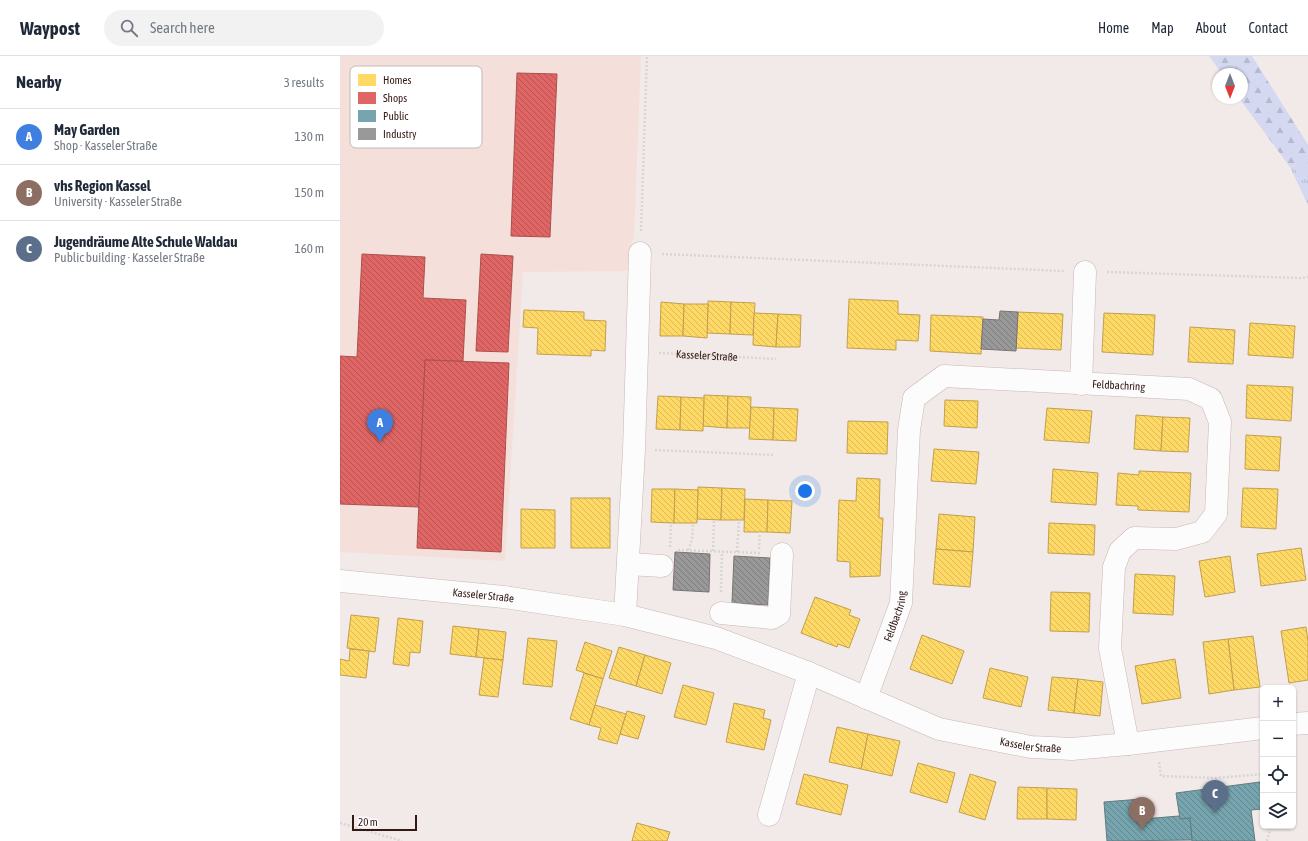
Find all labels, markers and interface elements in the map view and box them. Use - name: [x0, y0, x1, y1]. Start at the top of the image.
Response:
- search box: [104, 10, 384, 46]
- text: Waypost: [20, 17, 80, 39]
- icon: search: [118, 17, 140, 39]
- text: Search here: [150, 19, 215, 36]
- text: Home: [1098, 20, 1129, 36]
- text: Map: [1151, 20, 1174, 36]
- text: About: [1196, 20, 1227, 36]
- text: Contact: [1249, 20, 1288, 36]
- legend: [350, 66, 482, 148]
- north arrow: [1212, 68, 1248, 104]
- text: Nearby: [16, 72, 62, 92]
- text: Homes: [383, 74, 411, 86]
- text: 3 results: [284, 75, 324, 90]
- text: Shops: [383, 92, 407, 104]
- text: Public: [383, 110, 409, 122]
- text: May Garden: [54, 121, 120, 138]
- text: Industry: [383, 128, 417, 140]
- text: A: [26, 129, 32, 144]
- text: 130 m: [295, 129, 324, 144]
- text: Shop · Kasseler Straße: [54, 138, 157, 153]
- text: vhs Region Kassel: [54, 177, 151, 194]
- text: B: [26, 185, 32, 200]
- text: 150 m: [295, 185, 324, 200]
- text: University · Kasseler Straße: [54, 194, 182, 209]
- text: Jugendräume Alte Schule Waldau: [54, 233, 237, 250]
- text: C: [26, 241, 32, 256]
- text: 160 m: [295, 241, 324, 256]
- text: Public building · Kasseler Straße: [54, 250, 205, 265]
- street label: Kasseler Straße: [676, 348, 738, 363]
- street label: Feldbachring: [1092, 378, 1146, 393]
- pin: A: [367, 409, 393, 442]
- your location: [795, 481, 815, 501]
- street label: Kasseler Straße: [452, 586, 515, 604]
- street label: Feldbachring: [881, 590, 908, 643]
- map controls: [1260, 685, 1296, 829]
- button: +: [1260, 685, 1296, 721]
- button: −: [1260, 721, 1296, 757]
- street label: Kasseler Straße: [999, 735, 1062, 754]
- button: locate: [1260, 757, 1296, 793]
- pin: C: [1202, 780, 1228, 813]
- button: layers: [1260, 793, 1296, 829]
- pin: B: [1129, 797, 1155, 830]
- scale bar: [352, 813, 417, 832]
- text: 20 m: [358, 816, 378, 828]

